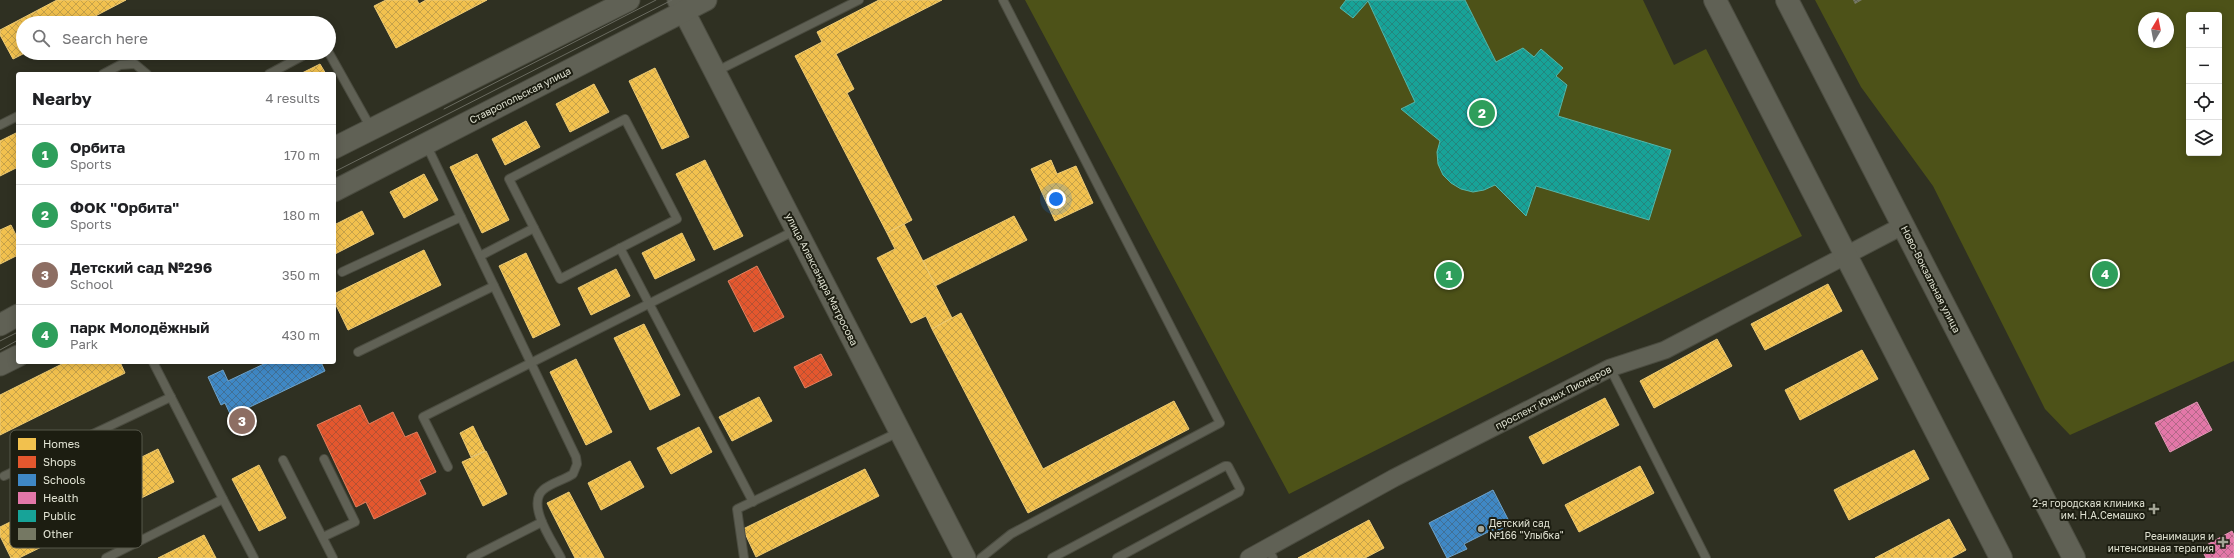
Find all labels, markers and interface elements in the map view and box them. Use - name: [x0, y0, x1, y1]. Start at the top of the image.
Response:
- north arrow: [2138, 12, 2174, 48]
- map controls: [2186, 12, 2222, 156]
- button: +: [2186, 12, 2222, 48]
- search box: [16, 16, 336, 60]
- icon: search: [30, 27, 52, 49]
- text: Search here: [62, 29, 148, 47]
- button: −: [2186, 48, 2222, 84]
- street label: Ставропольская улица: [467, 64, 573, 126]
- button: locate: [2186, 84, 2222, 120]
- text: Nearby: [32, 88, 92, 109]
- text: 4 results: [266, 90, 320, 106]
- pin: 2: [1469, 98, 1495, 128]
- button: layers: [2186, 120, 2222, 156]
- text: Орбита: [70, 138, 125, 156]
- text: 1: [42, 147, 48, 163]
- text: 170 m: [284, 147, 320, 163]
- text: Sports: [70, 156, 112, 172]
- your location: [1046, 189, 1066, 209]
- text: ФОК "Орбита": [70, 198, 179, 216]
- text: 2: [41, 207, 49, 223]
- text: 180 m: [283, 207, 320, 223]
- street label: улица Александра Матросова: [783, 211, 861, 347]
- text: Sports: [70, 216, 112, 232]
- street label: Ново-Вокзальная улица: [1899, 223, 1963, 335]
- text: Детский сад №296: [70, 258, 212, 276]
- pin: 4: [2092, 259, 2118, 289]
- pin: 1: [1436, 260, 1462, 290]
- text: 3: [41, 267, 49, 283]
- text: 350 m: [282, 267, 320, 283]
- text: School: [70, 276, 113, 292]
- text: парк Молодёжный: [70, 318, 209, 336]
- text: 4: [41, 327, 49, 343]
- text: 430 m: [282, 327, 320, 343]
- text: Park: [70, 336, 98, 352]
- street label: проспект Юных Пионеров: [1493, 362, 1613, 432]
- pin: 3: [229, 406, 255, 436]
- legend: [10, 430, 142, 548]
- text: Homes: [43, 437, 80, 450]
- text: Shops: [43, 455, 76, 468]
- text: Schools: [43, 473, 86, 486]
- text: Health: [43, 491, 78, 504]
- place label: 2-я городская клиника им. Н.А.Семашко: [2032, 497, 2145, 521]
- marker: 2-я городская клиника им. Н.А.Семашко: [2148, 503, 2160, 515]
- text: Public: [43, 509, 76, 522]
- place label: Детский сад №166 "Улыбка": [1489, 517, 1564, 541]
- marker: Детский сад №166 "Улыбка": [1476, 524, 1486, 534]
- text: Other: [43, 527, 74, 540]
- place label: Реанимация и интенсивная терапия: [2108, 530, 2214, 554]
- marker: Реанимация и интенсивная терапия: [2217, 536, 2229, 548]

